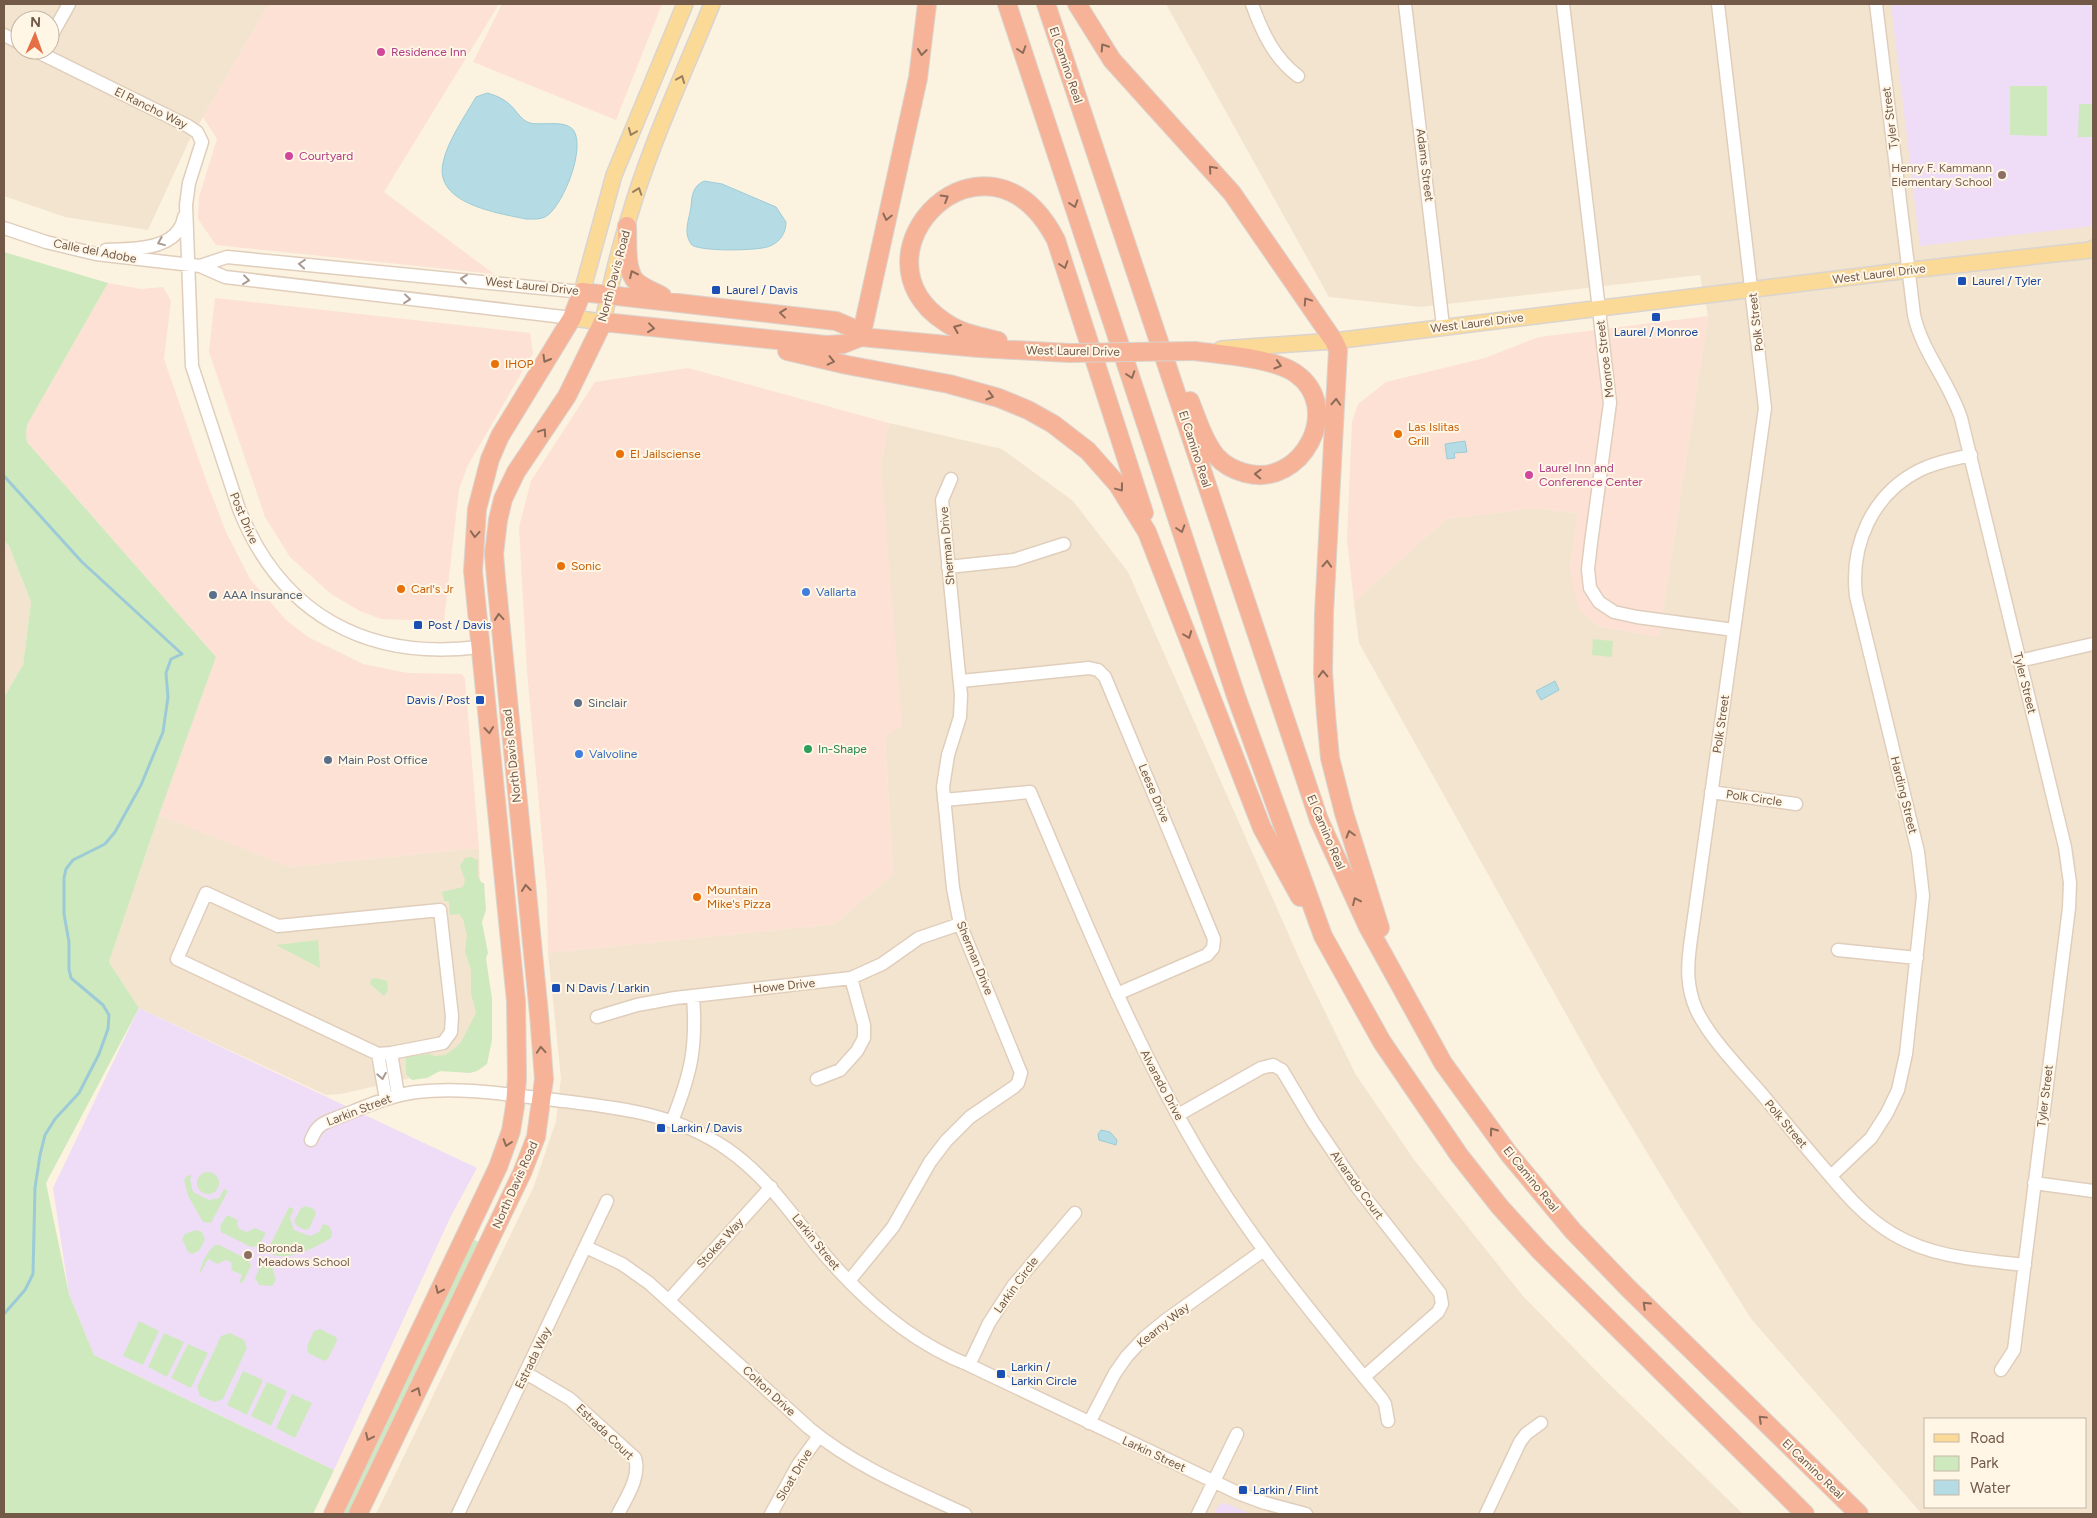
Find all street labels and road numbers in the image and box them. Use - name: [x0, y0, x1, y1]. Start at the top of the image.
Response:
- street label: El Camino Real: [1046, 25, 1086, 105]
- street label: El Rancho Way: [112, 84, 190, 132]
- street label: Tyler Street: [1879, 86, 1901, 150]
- street label: Adams Street: [1414, 128, 1436, 203]
- street label: North Davis Road: [595, 229, 633, 323]
- street label: Calle del Adobe: [52, 236, 138, 266]
- street label: West Laurel Drive: [1832, 261, 1927, 287]
- street label: West Laurel Drive: [485, 274, 580, 298]
- street label: Polk Street: [1745, 291, 1767, 352]
- street label: West Laurel Drive: [1430, 310, 1525, 336]
- street label: Monroe Street: [1593, 319, 1617, 399]
- street label: West Laurel Drive: [1026, 343, 1120, 359]
- street label: El Camino Real: [1176, 409, 1214, 489]
- street label: Post Drive: [227, 490, 261, 546]
- street label: Sherman Drive: [937, 506, 957, 586]
- street label: Tyler Street: [2011, 651, 2039, 716]
- street label: Polk Street: [1710, 693, 1732, 754]
- street label: North Davis Road: [500, 709, 524, 803]
- street label: Harding Street: [1888, 755, 1920, 836]
- street label: Leese Drive: [1135, 762, 1173, 825]
- street label: Polk Circle: [1725, 787, 1783, 809]
- street label: El Camino Real: [1304, 792, 1348, 872]
- street label: Sherman Drive: [954, 919, 996, 997]
- street label: Howe Drive: [752, 976, 816, 996]
- street label: Alvarado Drive: [1138, 1047, 1187, 1123]
- street label: Tyler Street: [2034, 1064, 2056, 1128]
- street label: Larkin Street: [325, 1091, 394, 1129]
- street label: Polk Street: [1762, 1097, 1811, 1151]
- street label: North Davis Road: [489, 1139, 541, 1231]
- street label: El Camino Real: [1500, 1144, 1562, 1214]
- street label: Alvarado Court: [1328, 1148, 1387, 1222]
- street label: Larkin Street: [789, 1211, 843, 1273]
- street label: Stokes Way: [694, 1214, 747, 1271]
- street label: Larkin Circle: [991, 1254, 1041, 1316]
- street label: Kearny Way: [1134, 1299, 1192, 1350]
- street label: Estrada Way: [512, 1324, 554, 1391]
- street label: Colton Drive: [740, 1363, 799, 1419]
- street label: Estrada Court: [573, 1401, 637, 1463]
- street label: Larkin Street: [1120, 1433, 1188, 1475]
- street label: El Camino Real: [1779, 1436, 1847, 1502]
- street label: Sloat Drive: [773, 1446, 815, 1504]

